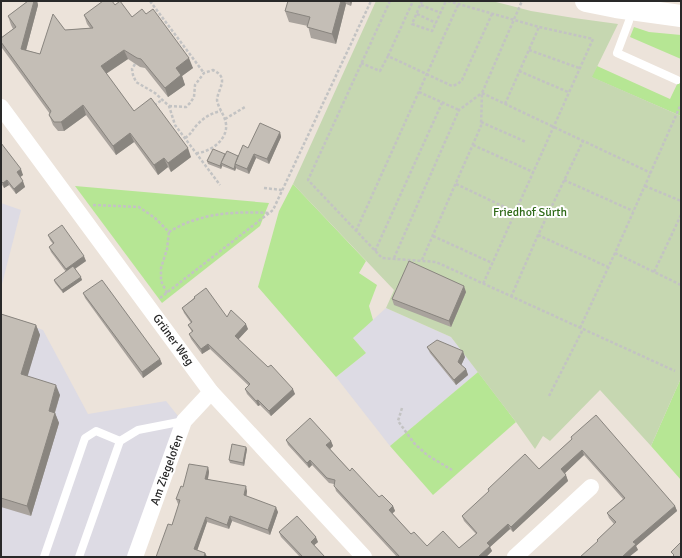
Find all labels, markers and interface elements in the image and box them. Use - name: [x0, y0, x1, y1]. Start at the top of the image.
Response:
- park label: Friedhof Sürth: [493, 205, 567, 220]
- street label: Grüner Weg: [149, 311, 197, 369]
- street label: Am Ziegelofen: [147, 433, 187, 507]

